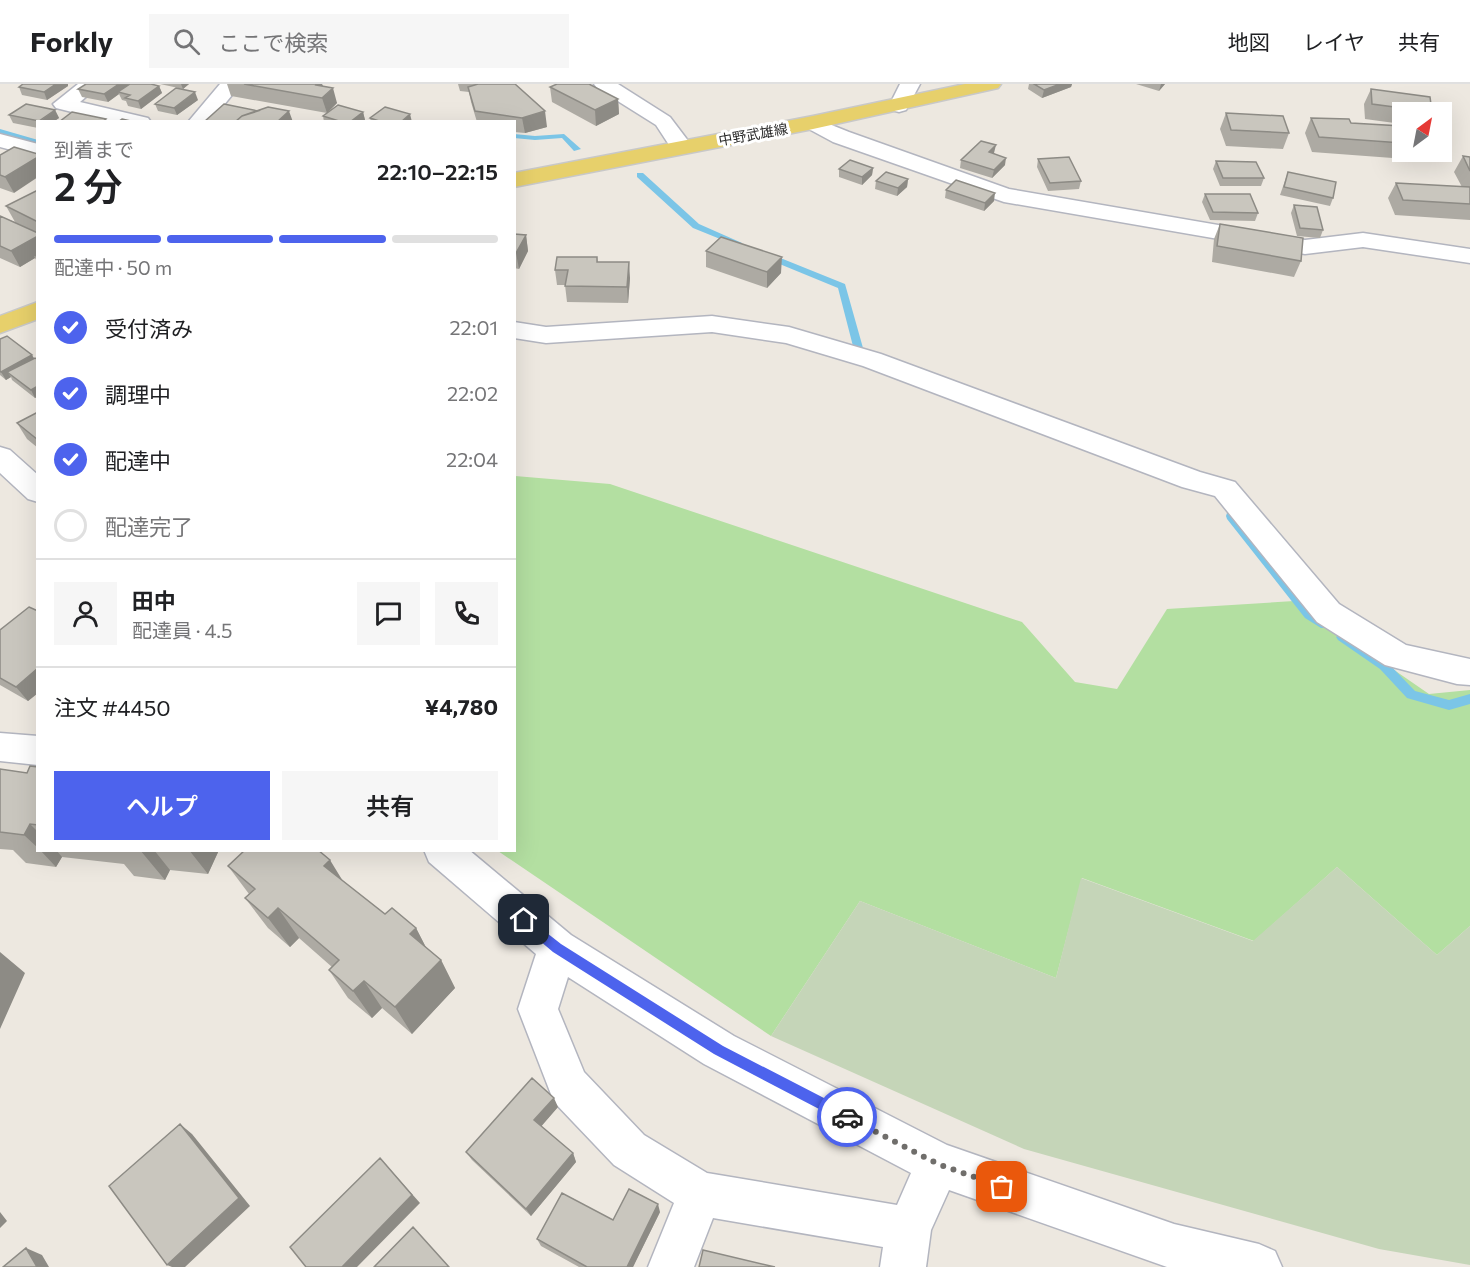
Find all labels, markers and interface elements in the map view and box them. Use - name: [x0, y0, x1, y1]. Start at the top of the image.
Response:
- search box: [149, 14, 569, 68]
- text: Forkly: [30, 24, 113, 58]
- icon: search: [170, 25, 203, 58]
- text: ここで検索: [218, 29, 328, 56]
- text: 地図: [1228, 29, 1270, 54]
- text: レイヤ: [1303, 29, 1365, 54]
- text: 共有: [1398, 29, 1440, 54]
- north arrow: [1392, 102, 1452, 162]
- map controls: [1392, 102, 1452, 162]
- street label: 中野武雄線: [717, 120, 789, 148]
- text: 到着まで: [54, 137, 134, 161]
- text: 22:10–22:15: [377, 158, 498, 185]
- text: 2 分: [54, 161, 122, 209]
- text: 配達中 · 50 m: [54, 255, 172, 279]
- icon: check: [54, 311, 87, 344]
- text: 受付済み: [105, 315, 193, 342]
- text: 22:01: [450, 315, 498, 339]
- icon: check: [54, 377, 87, 410]
- text: 調理中: [105, 381, 171, 408]
- text: 22:02: [447, 381, 498, 405]
- icon: check: [54, 443, 87, 476]
- text: 配達中: [105, 447, 171, 474]
- text: 22:04: [446, 447, 498, 471]
- text: 配達完了: [105, 513, 193, 540]
- button: person: [54, 582, 117, 645]
- button: chat: [357, 582, 420, 645]
- button: phone: [435, 582, 498, 645]
- text: 田中: [132, 587, 176, 614]
- text: 配達員 · 4.5: [132, 618, 232, 642]
- text: ¥4,780: [425, 693, 498, 720]
- text: 注文 #4450: [54, 694, 171, 721]
- button: ヘルプ: [54, 771, 270, 840]
- button: 共有: [282, 771, 498, 840]
- pin: [498, 894, 549, 945]
- icon: home: [507, 903, 540, 936]
- courier: [817, 1087, 877, 1147]
- icon: car: [831, 1101, 864, 1134]
- pin: [976, 1161, 1027, 1212]
- icon: bag: [985, 1170, 1018, 1203]

